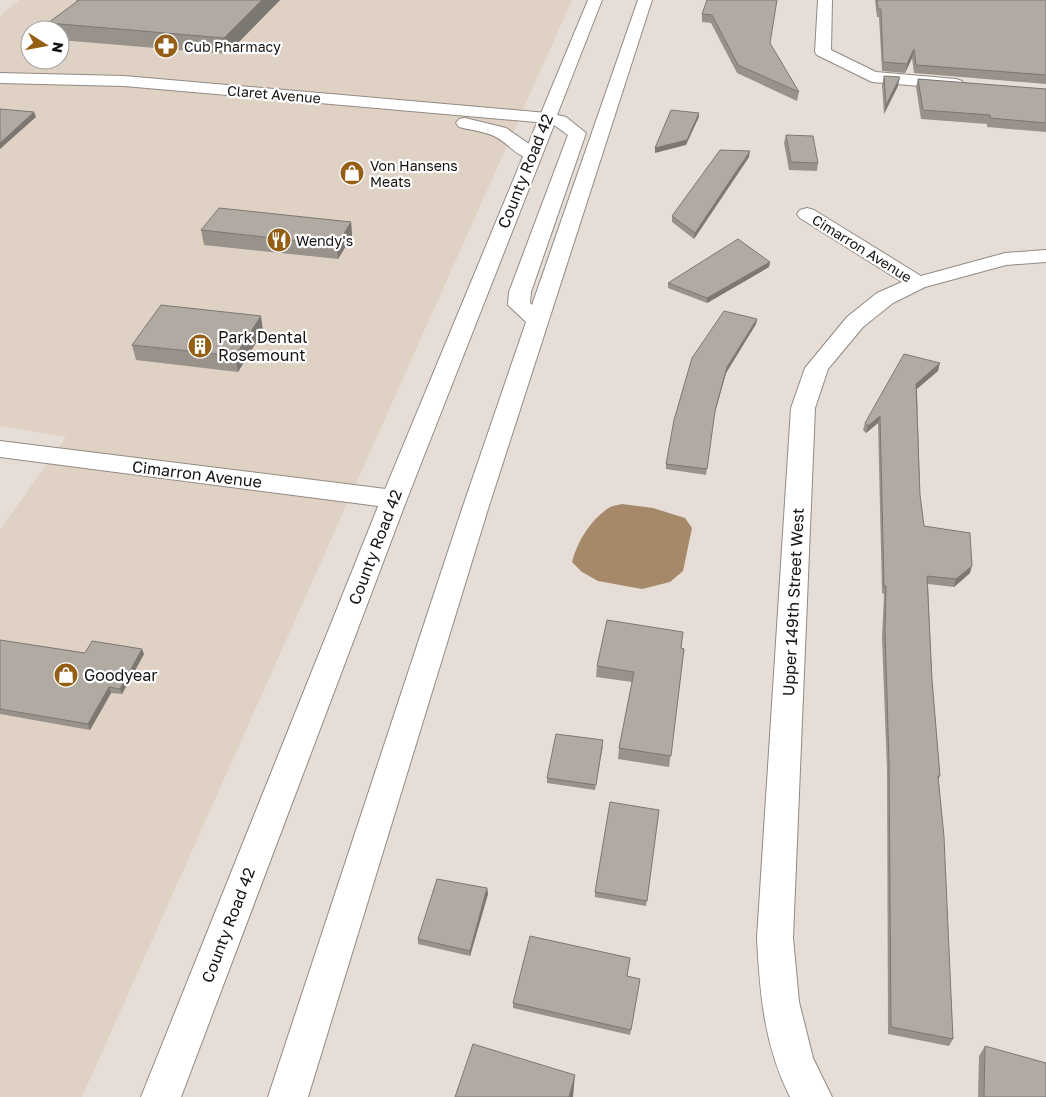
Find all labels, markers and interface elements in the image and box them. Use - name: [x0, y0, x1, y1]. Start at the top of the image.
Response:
- north arrow: [20, 20, 70, 70]
- pharmacy icon: Cub Pharmacy: [153, 33, 179, 59]
- place label: Cub Pharmacy: [184, 38, 281, 55]
- text: N: [49, 41, 68, 54]
- street label: Claret Avenue: [227, 81, 321, 107]
- street label: County Road 42: [493, 111, 557, 231]
- place label: Von Hansens Meats: [370, 157, 458, 190]
- shop icon: Von Hansens Meats: [339, 160, 365, 186]
- street label: Cimarron Avenue: [809, 211, 915, 285]
- restaurant icon: Wendy's: [266, 227, 292, 253]
- place label: Wendy's: [296, 232, 353, 249]
- place label: Park Dental Rosemount: [218, 327, 307, 365]
- building icon: Park Dental Rosemount: [187, 333, 213, 359]
- street label: Cimarron Avenue: [131, 456, 263, 492]
- street label: County Road 42: [344, 487, 406, 607]
- street label: Upper 149th Street West: [778, 507, 808, 697]
- shop icon: Goodyear: [53, 662, 79, 688]
- place label: Goodyear: [84, 665, 158, 685]
- street label: County Road 42: [197, 865, 259, 985]

